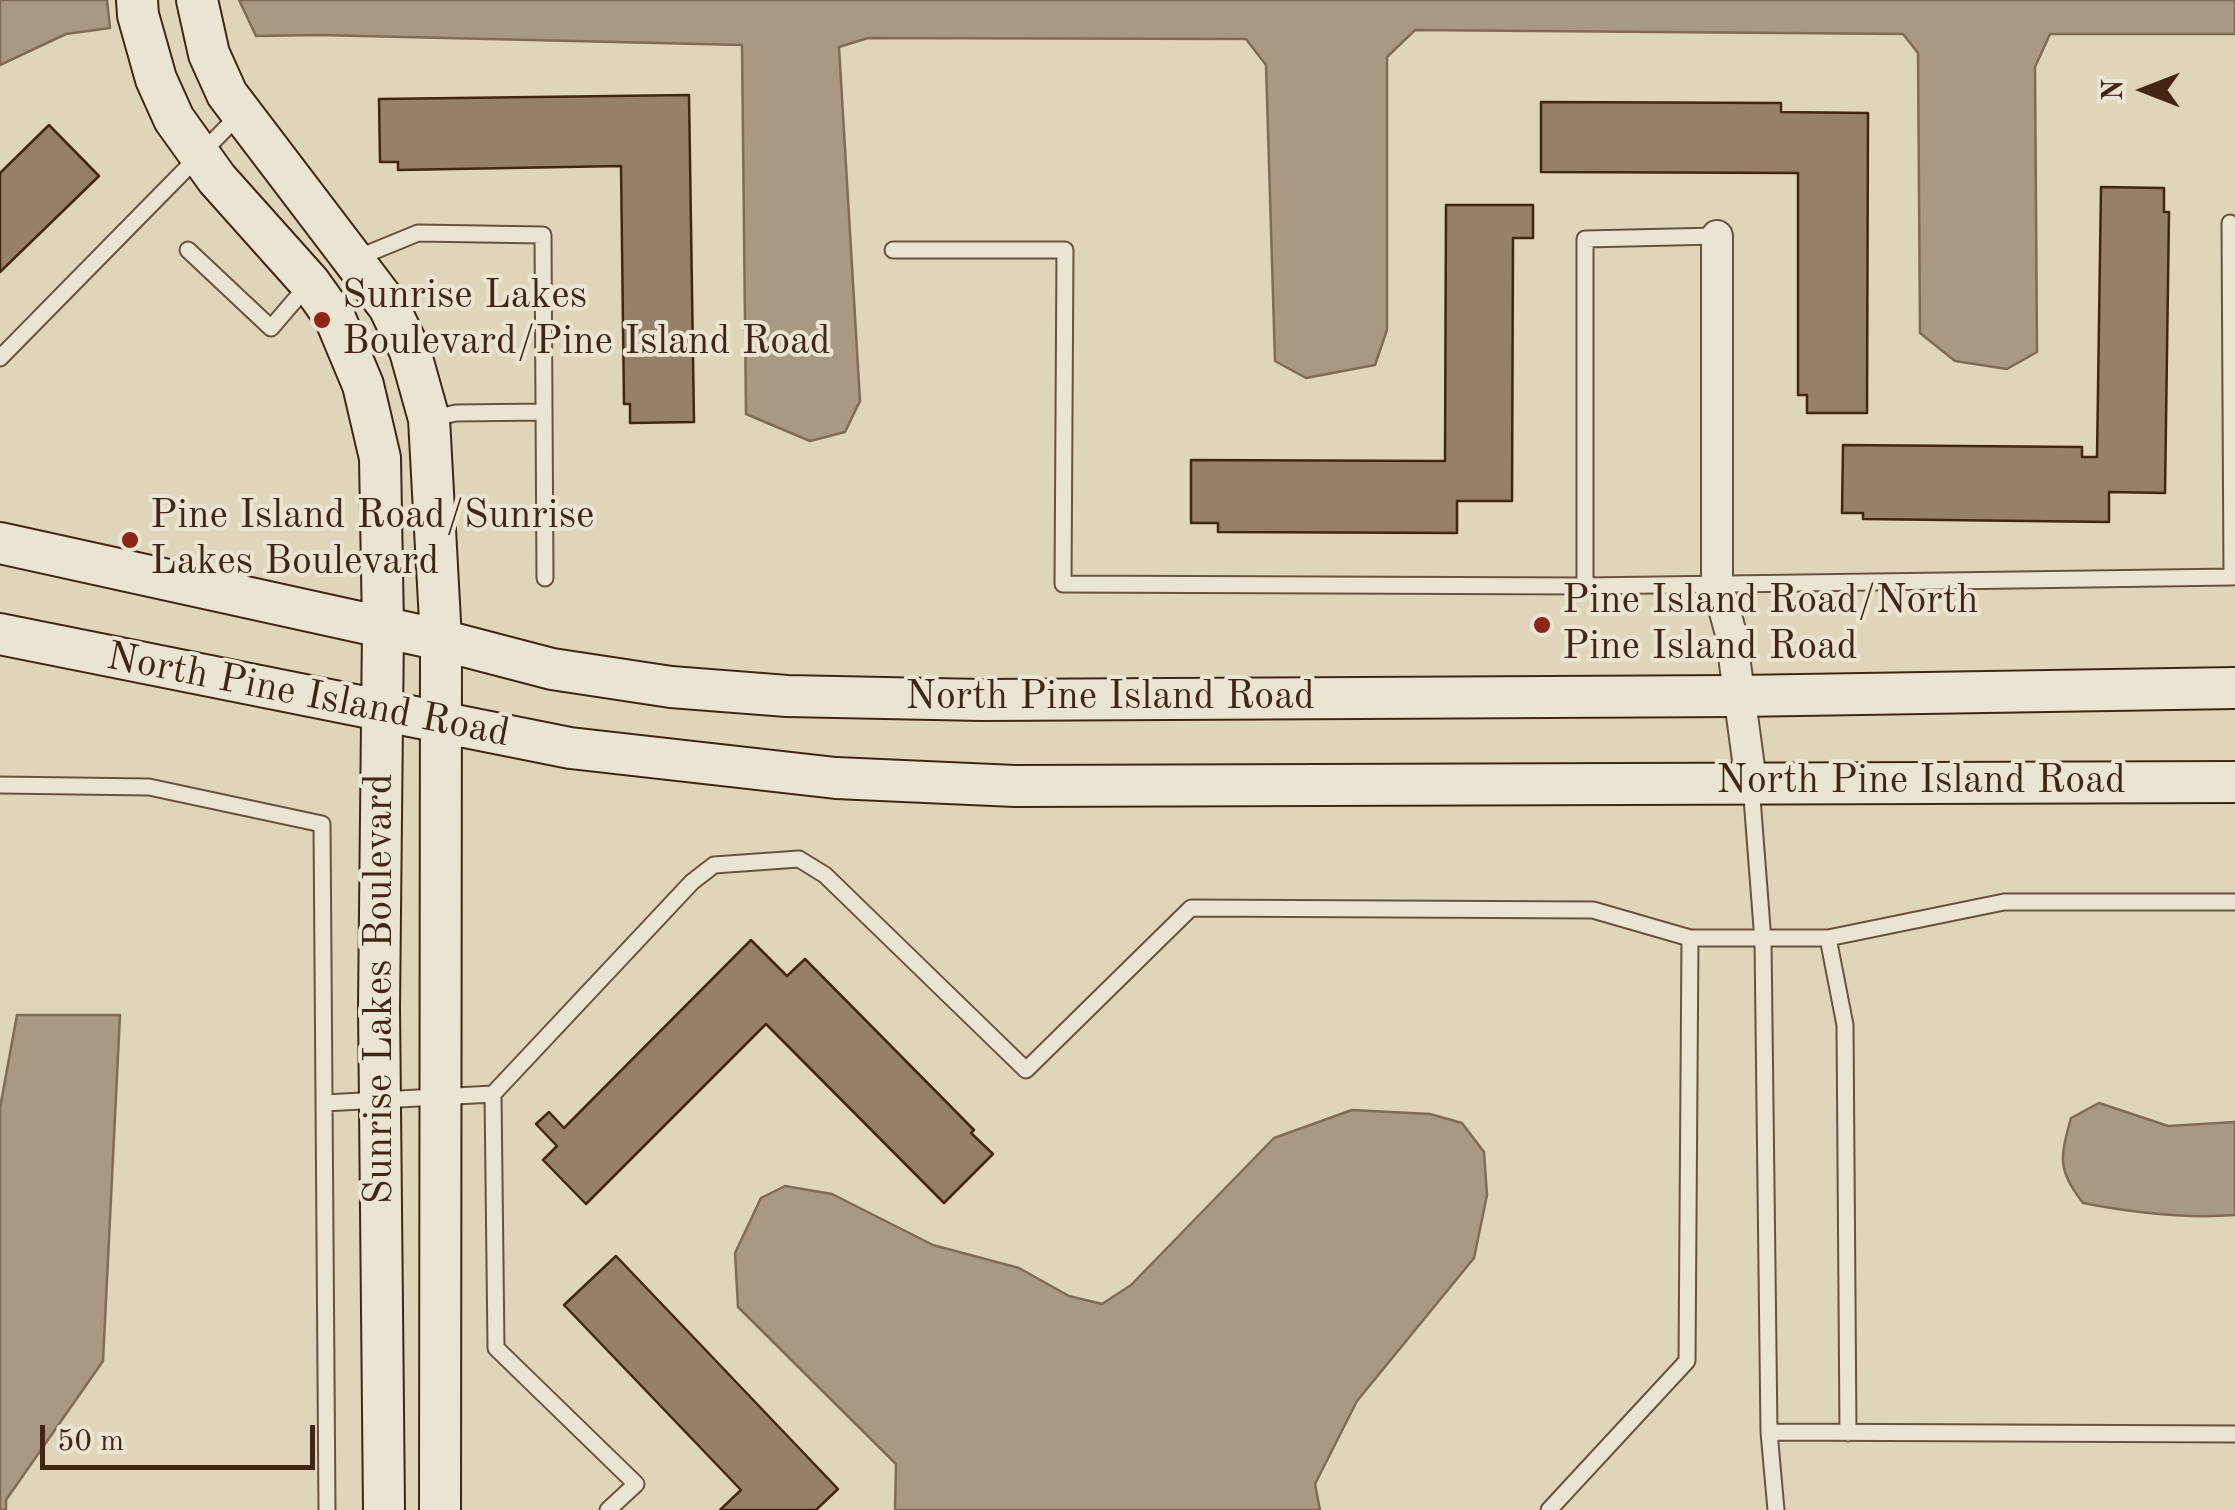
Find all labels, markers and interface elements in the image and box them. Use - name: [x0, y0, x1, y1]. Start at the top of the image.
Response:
- north arrow: [2095, 40, 2195, 140]
- text: N: [2101, 79, 2129, 101]
- place label: Sunrise Lakes Boulevard/Pine Island Road: [342, 273, 831, 367]
- marker: Sunrise Lakes Boulevard/Pine Island Road: [311, 309, 333, 331]
- place label: Pine Island Road/Sunrise Lakes Boulevard: [150, 493, 594, 587]
- marker: Pine Island Road/Sunrise Lakes Boulevard: [119, 529, 141, 551]
- place label: Pine Island Road/North Pine Island Road: [1562, 578, 1978, 672]
- marker: Pine Island Road/North Pine Island Road: [1531, 614, 1553, 636]
- street label: North Pine Island Road: [102, 633, 514, 759]
- street label: North Pine Island Road: [905, 674, 1315, 722]
- street label: North Pine Island Road: [1716, 758, 2126, 806]
- street label: Sunrise Lakes Boulevard: [357, 773, 405, 1205]
- scale bar: [45, 1405, 320, 1467]
- text: 50 m: [57, 1427, 124, 1457]

